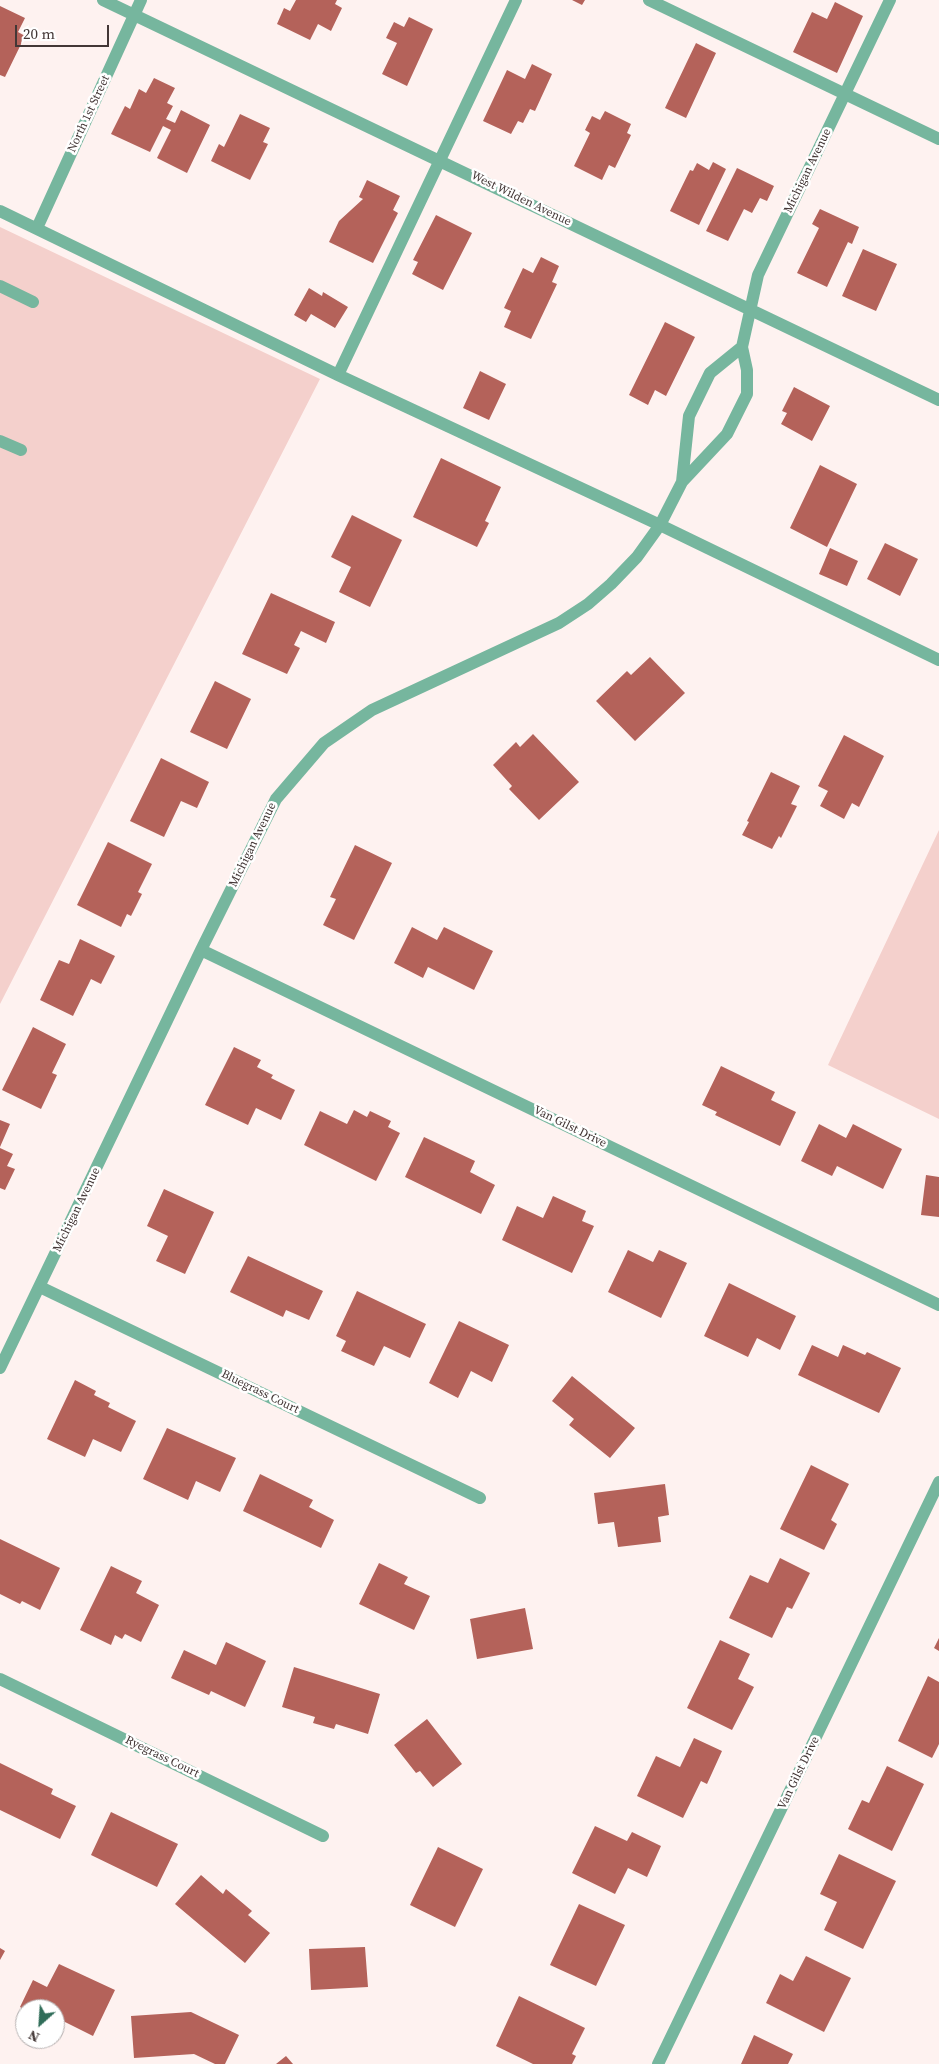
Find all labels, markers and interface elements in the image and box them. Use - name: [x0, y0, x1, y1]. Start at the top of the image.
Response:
- scale bar: [18, 15, 111, 47]
- text: 20 m: [23, 23, 55, 44]
- street label: North 1st Street: [65, 73, 113, 155]
- street label: Michigan Avenue: [781, 126, 835, 216]
- street label: West Wilden Avenue: [469, 169, 573, 229]
- street label: Michigan Avenue: [226, 800, 280, 890]
- street label: Van Gilst Drive: [531, 1103, 609, 1151]
- street label: Michigan Avenue: [50, 1165, 104, 1255]
- street label: Bluegrass Court: [219, 1367, 301, 1417]
- street label: Ryegrass Court: [123, 1733, 201, 1781]
- street label: Van Gilst Drive: [775, 1734, 823, 1812]
- north arrow: [15, 1999, 65, 2049]
- text: N: [25, 2025, 43, 2048]

